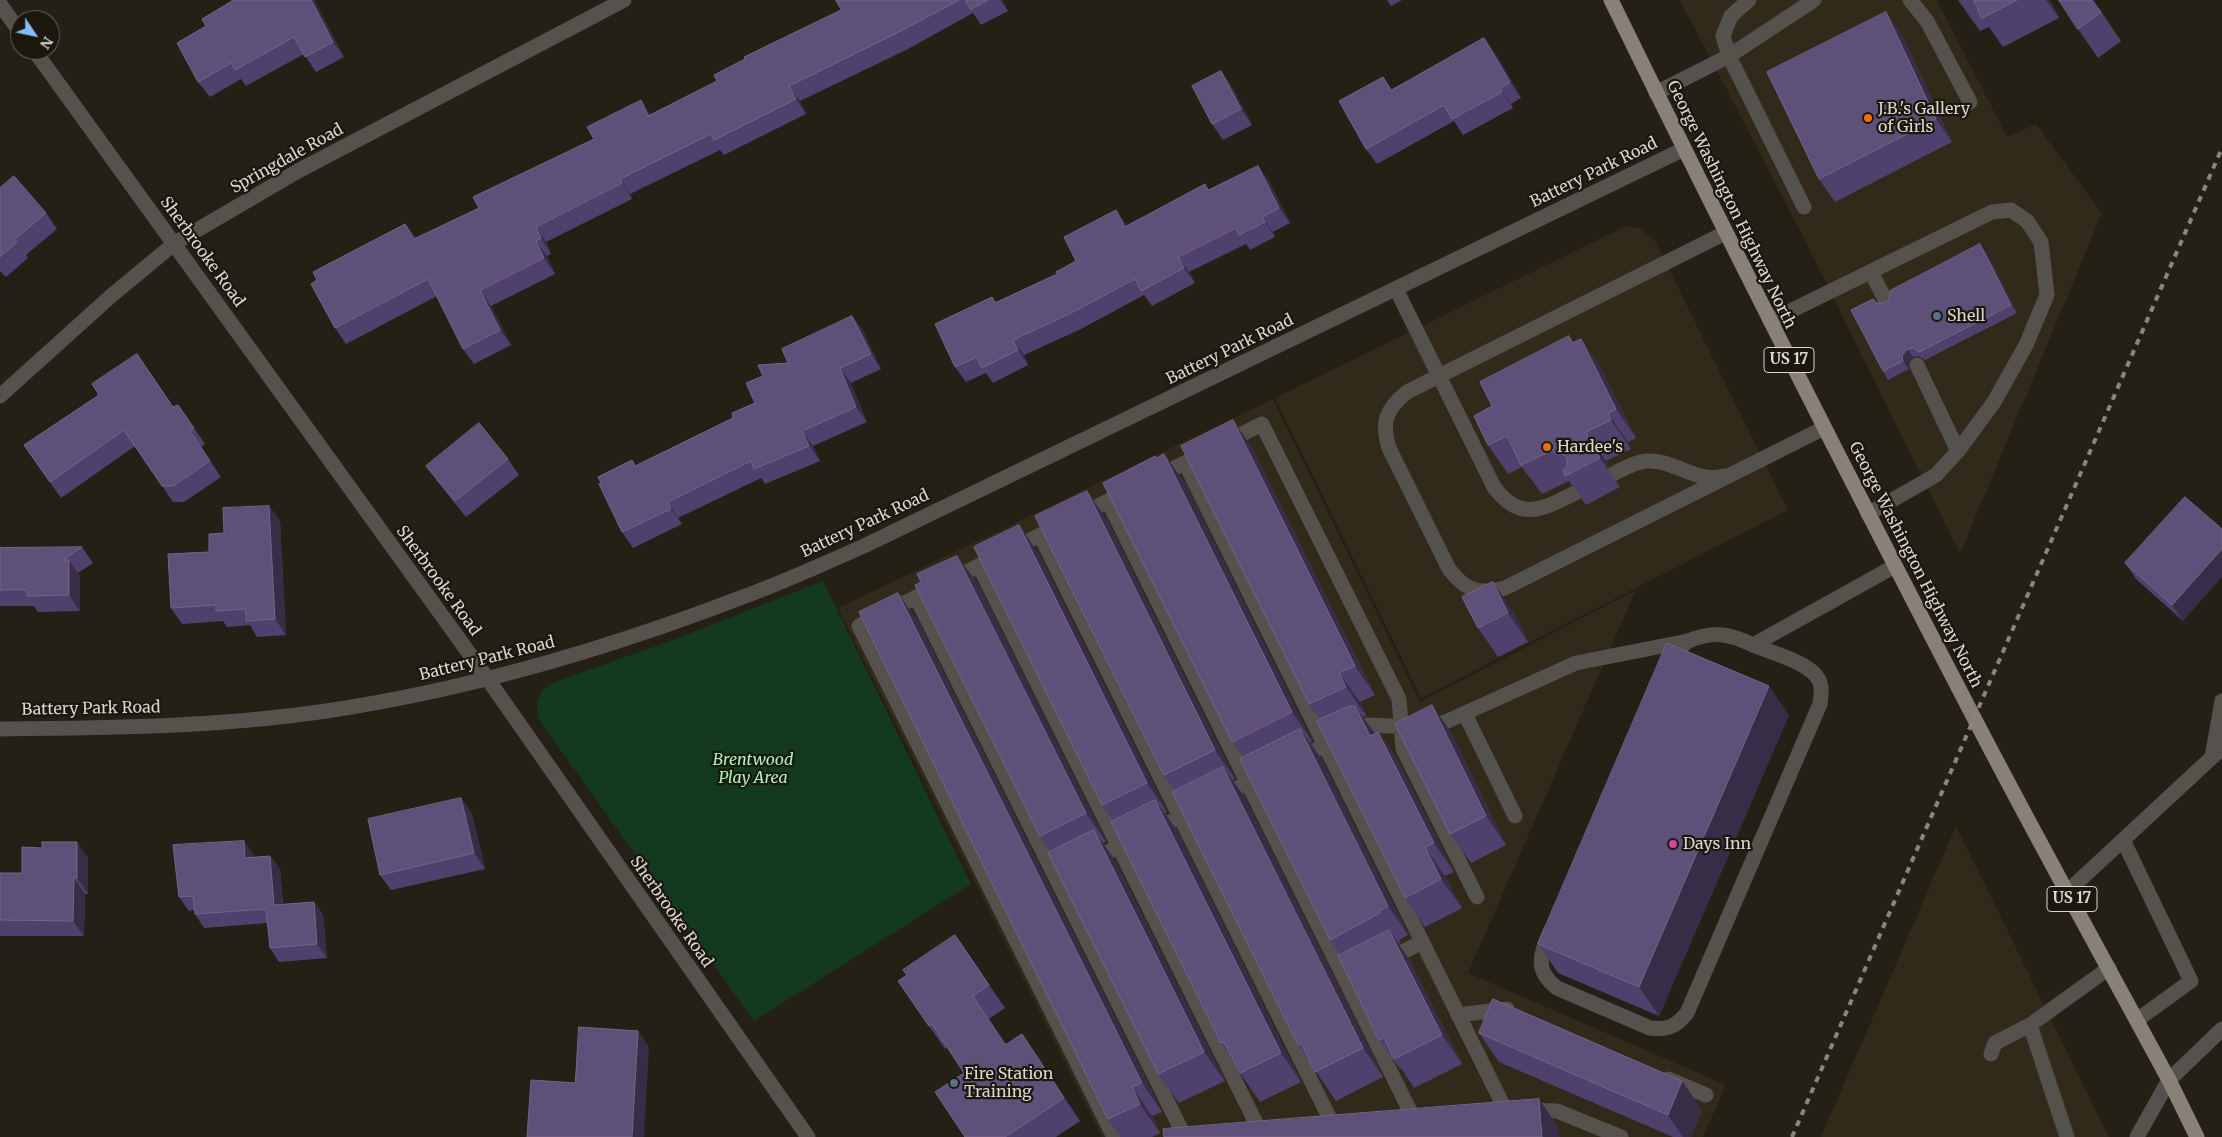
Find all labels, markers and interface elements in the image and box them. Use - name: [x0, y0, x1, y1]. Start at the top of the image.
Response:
- north arrow: [10, 10, 60, 60]
- text: N: [36, 33, 57, 52]
- street label: George Washington Highway North: [1662, 78, 1800, 332]
- place label: J.B.'s Gallery of Girls: [1878, 99, 1970, 137]
- marker: J.B.'s Gallery of Girls: [1862, 112, 1874, 124]
- street label: Springdale Road: [227, 120, 347, 198]
- street label: Battery Park Road: [1527, 134, 1661, 212]
- street label: Sherbrooke Road: [156, 193, 248, 311]
- place label: Shell: [1947, 306, 1985, 326]
- marker: Shell: [1931, 310, 1943, 322]
- street label: Battery Park Road: [1163, 311, 1297, 389]
- road number: US 17: [1764, 348, 1814, 372]
- place label: Hardee's: [1557, 437, 1623, 457]
- street label: George Washington Highway North: [1844, 439, 1986, 691]
- marker: Hardee's: [1541, 441, 1553, 453]
- street label: Battery Park Road: [798, 486, 932, 562]
- street label: Sherbrooke Road: [392, 522, 484, 640]
- street label: Battery Park Road: [417, 633, 557, 685]
- street label: Battery Park Road: [21, 698, 161, 720]
- park label: Brentwood Play Area: [713, 750, 793, 788]
- place label: Days Inn: [1683, 834, 1751, 854]
- marker: Days Inn: [1667, 838, 1679, 850]
- street label: Sherbrooke Road: [626, 853, 716, 971]
- road number: US 17: [2047, 886, 2097, 912]
- place label: Fire Station Training: [964, 1064, 1053, 1102]
- marker: Fire Station Training: [948, 1077, 960, 1089]

